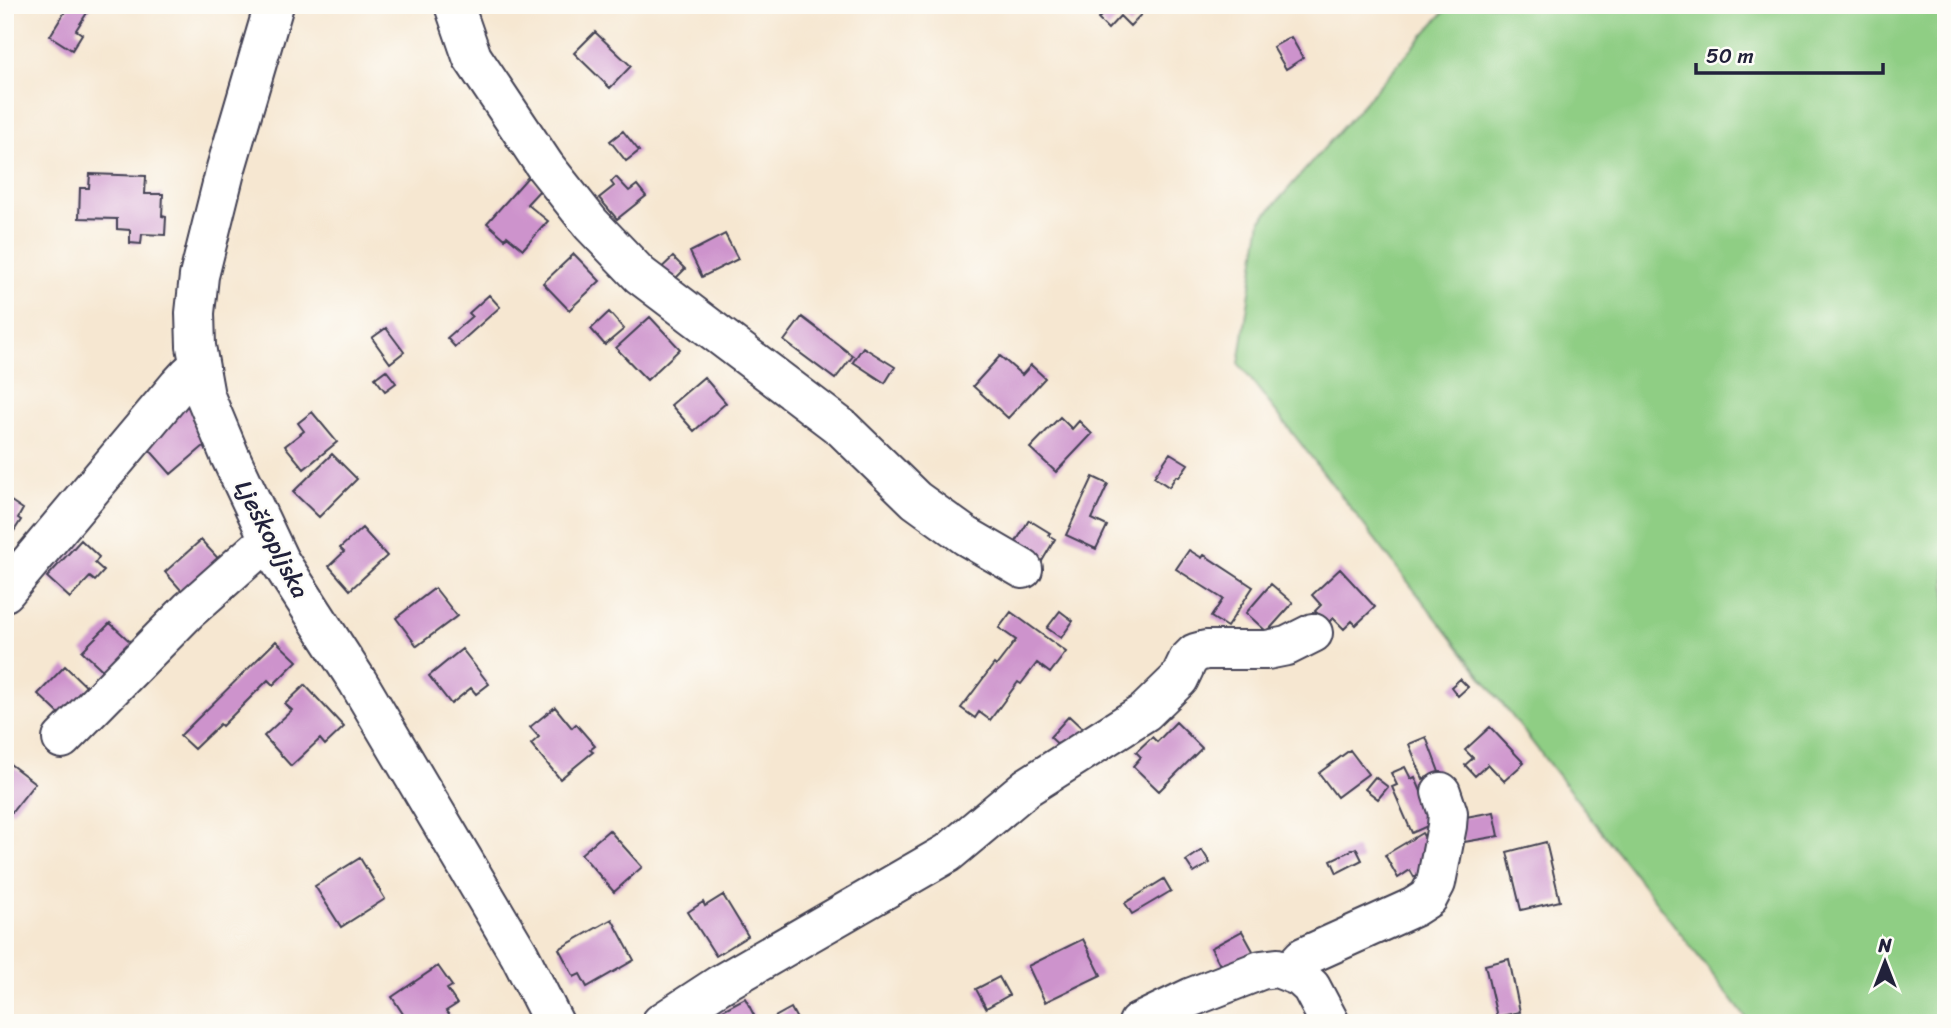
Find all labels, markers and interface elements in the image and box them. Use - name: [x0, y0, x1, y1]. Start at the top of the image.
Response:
- scale bar: [1696, 32, 1883, 76]
- text: 50 m: [1706, 37, 1754, 75]
- street label: Lješkopljska: [223, 472, 321, 606]
- north arrow: [1850, 926, 1920, 996]
- text: N: [1877, 929, 1892, 962]

